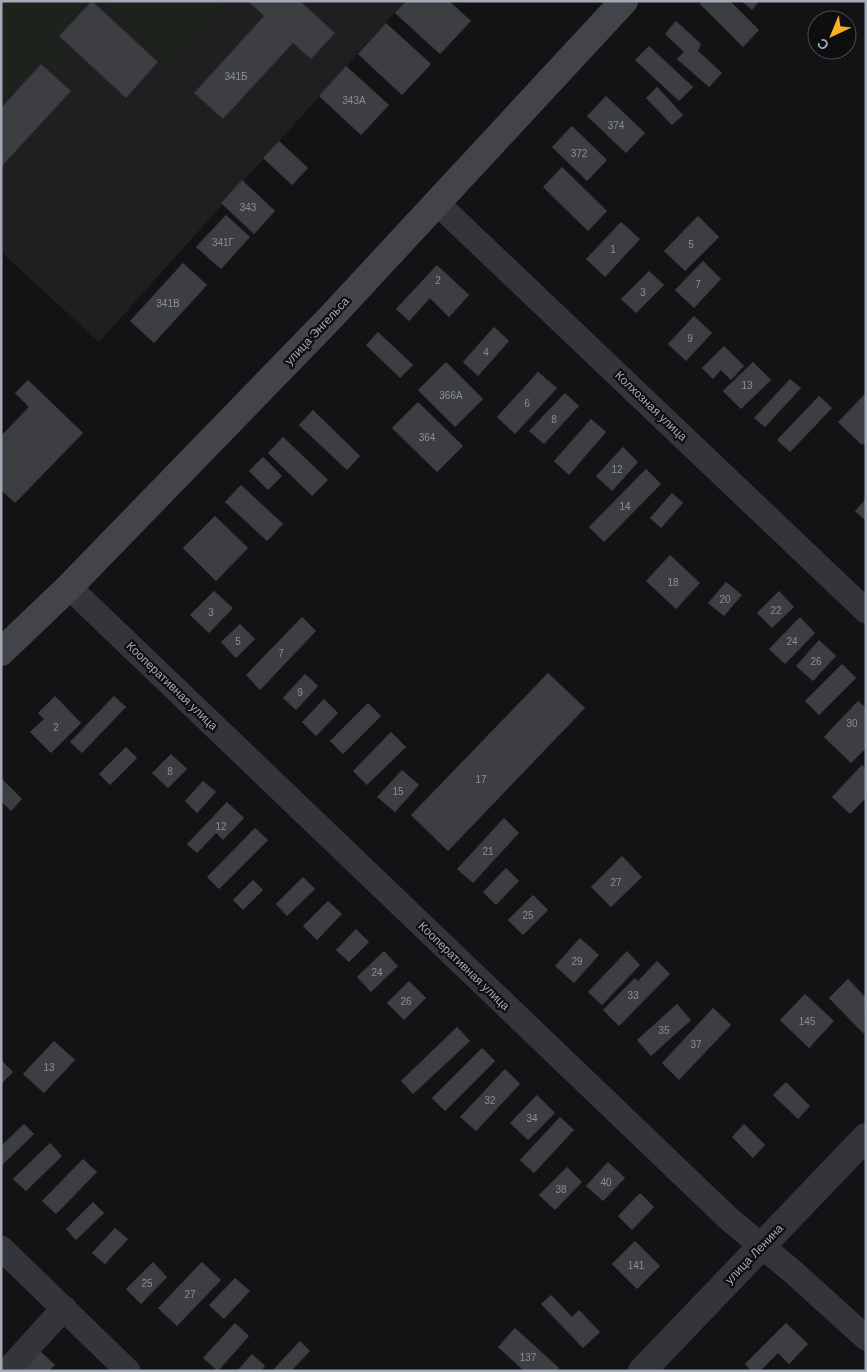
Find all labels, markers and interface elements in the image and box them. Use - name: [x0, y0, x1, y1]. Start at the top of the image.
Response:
- north arrow: [807, 10, 857, 60]
- text: С: [814, 35, 832, 54]
- house number: 341Б: [224, 71, 248, 82]
- house number: 343А: [342, 95, 366, 106]
- house number: 374: [608, 120, 625, 131]
- house number: 372: [571, 148, 588, 159]
- house number: 343: [240, 202, 257, 213]
- house number: 341Г: [212, 237, 235, 248]
- house number: 5: [688, 239, 694, 250]
- house number: 1: [610, 244, 616, 255]
- house number: 2: [435, 275, 441, 286]
- house number: 7: [695, 279, 701, 290]
- house number: 3: [640, 287, 646, 298]
- street label: улица Энгельса: [282, 294, 352, 368]
- house number: 341В: [156, 298, 180, 309]
- house number: 9: [687, 333, 693, 344]
- house number: 4: [483, 347, 489, 358]
- street label: Колхозная улица: [612, 368, 690, 444]
- house number: 13: [741, 380, 753, 391]
- house number: 366А: [439, 390, 463, 401]
- house number: 6: [524, 398, 530, 409]
- house number: 8: [551, 414, 557, 425]
- house number: 364: [419, 432, 436, 443]
- house number: 12: [611, 464, 623, 475]
- house number: 14: [619, 501, 631, 512]
- house number: 18: [667, 577, 679, 588]
- house number: 20: [719, 594, 731, 605]
- house number: 22: [770, 605, 782, 616]
- house number: 3: [208, 607, 214, 618]
- house number: 5: [235, 636, 241, 647]
- house number: 24: [786, 636, 798, 647]
- street label: Кооперативная улица: [124, 639, 221, 733]
- house number: 7: [278, 648, 284, 659]
- house number: 26: [810, 656, 822, 667]
- house number: 9: [297, 687, 303, 698]
- house number: 30: [846, 718, 858, 729]
- house number: 2: [53, 722, 59, 733]
- house number: 8: [167, 766, 173, 777]
- house number: 17: [475, 774, 487, 785]
- house number: 15: [392, 786, 404, 797]
- house number: 12: [215, 821, 227, 832]
- house number: 21: [482, 846, 494, 857]
- house number: 27: [610, 877, 622, 888]
- house number: 25: [522, 910, 534, 921]
- street label: Кооперативная улица: [416, 919, 513, 1013]
- house number: 29: [571, 956, 583, 967]
- house number: 24: [371, 967, 383, 978]
- house number: 33: [627, 990, 639, 1001]
- house number: 26: [400, 996, 412, 1007]
- house number: 145: [799, 1016, 816, 1027]
- house number: 35: [658, 1025, 670, 1036]
- house number: 37: [690, 1039, 702, 1050]
- house number: 13: [43, 1062, 55, 1073]
- house number: 32: [484, 1095, 496, 1106]
- house number: 34: [526, 1113, 538, 1124]
- house number: 40: [600, 1177, 612, 1188]
- house number: 38: [555, 1184, 567, 1195]
- street label: улица Ленина: [722, 1221, 786, 1287]
- house number: 141: [628, 1260, 645, 1271]
- house number: 25: [141, 1278, 153, 1289]
- house number: 27: [184, 1289, 196, 1300]
- house number: 137: [520, 1352, 537, 1363]

